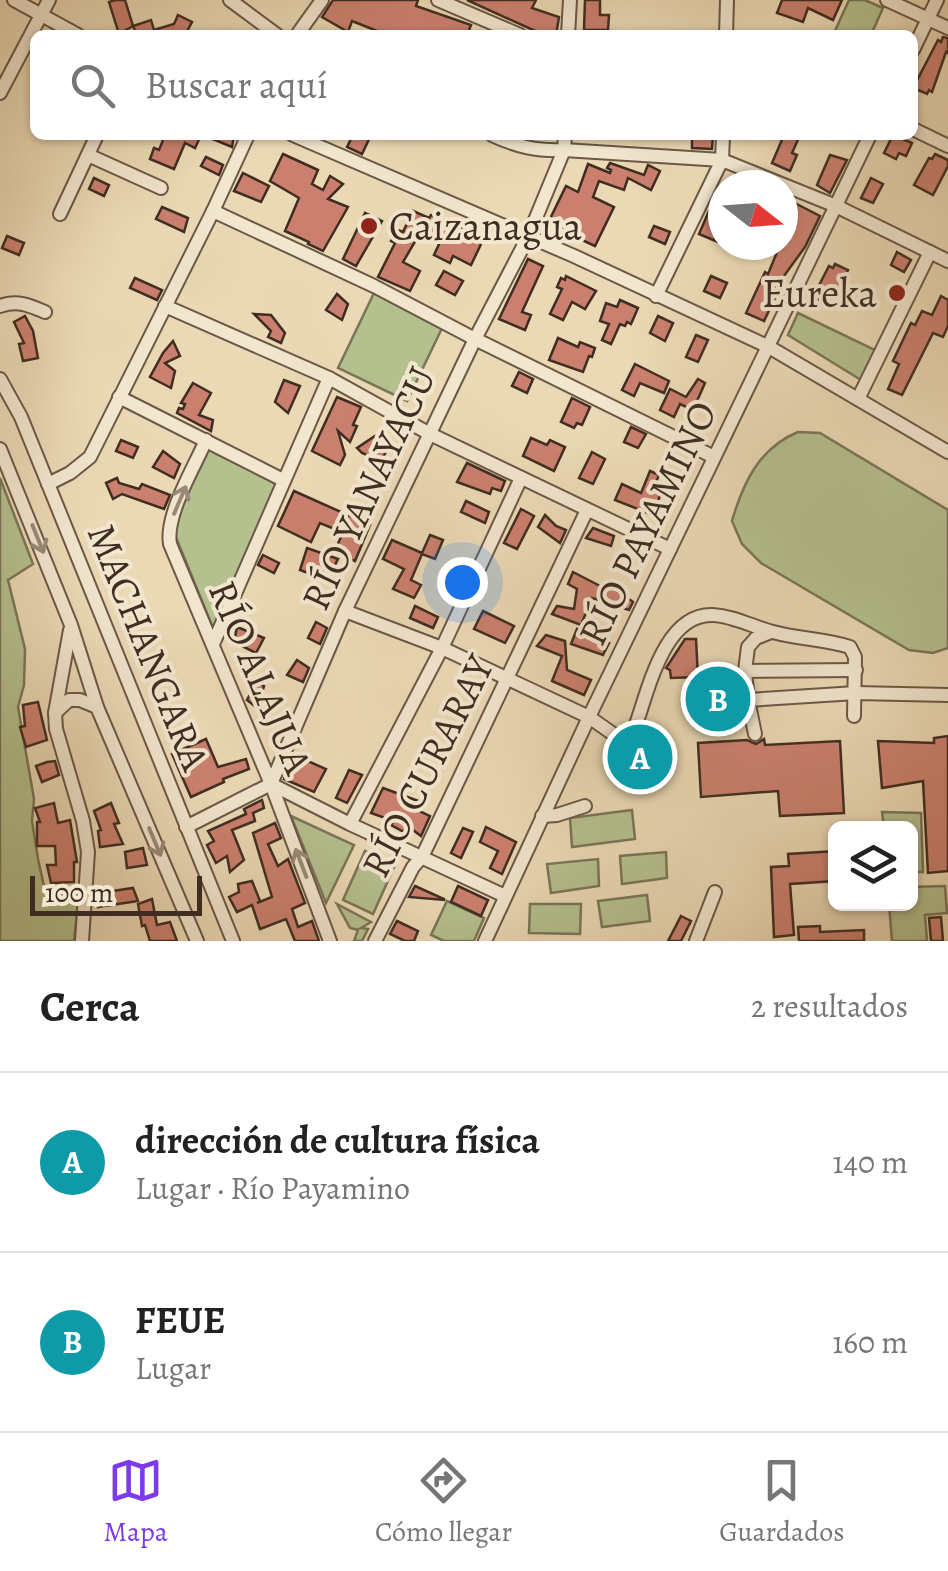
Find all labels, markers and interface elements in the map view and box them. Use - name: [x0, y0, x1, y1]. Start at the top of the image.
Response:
- search box: [30, 30, 918, 140]
- icon: search: [65, 58, 120, 113]
- text: Buscar aquí: [145, 59, 328, 111]
- north arrow: [708, 170, 798, 260]
- place label: Caizanagua: [389, 199, 582, 254]
- marker: Caizanagua: [358, 215, 380, 237]
- place label: Eureka: [762, 266, 877, 321]
- marker: Eureka: [886, 282, 908, 304]
- street label: RÍO YANAYACU: [288, 357, 449, 619]
- street label: RÍO PAYAMINO: [565, 392, 730, 655]
- one-way arrow: [172, 485, 190, 516]
- street label: MACHANGARA: [74, 516, 223, 779]
- one-way arrow: [30, 523, 48, 554]
- your location: [437, 557, 488, 608]
- street label: RÍO ALAJUA: [195, 572, 326, 783]
- street label: RÍO CURARAY: [348, 644, 508, 887]
- pin: B: [686, 662, 750, 736]
- pin: A: [608, 720, 672, 794]
- map controls: [828, 821, 918, 911]
- button: layers: [828, 821, 918, 911]
- one-way arrow: [147, 826, 165, 857]
- one-way arrow: [290, 848, 308, 878]
- scale bar: [30, 871, 202, 916]
- text: 100 m: [45, 874, 113, 912]
- text: Cerca: [40, 978, 139, 1035]
- text: 2 resultados: [751, 984, 908, 1028]
- text: dirección de cultura física: [135, 1114, 540, 1166]
- text: A: [62, 1140, 83, 1184]
- text: 140 m: [833, 1140, 908, 1184]
- text: Lugar · Río Payamino: [135, 1166, 410, 1210]
- text: FEUE: [135, 1294, 225, 1346]
- text: B: [62, 1320, 83, 1364]
- text: 160 m: [832, 1320, 908, 1364]
- text: Lugar: [135, 1346, 211, 1390]
- tab: Mapa: [104, 1453, 168, 1551]
- tab: Cómo llegar: [375, 1453, 512, 1551]
- tab: Guardados: [719, 1453, 844, 1551]

